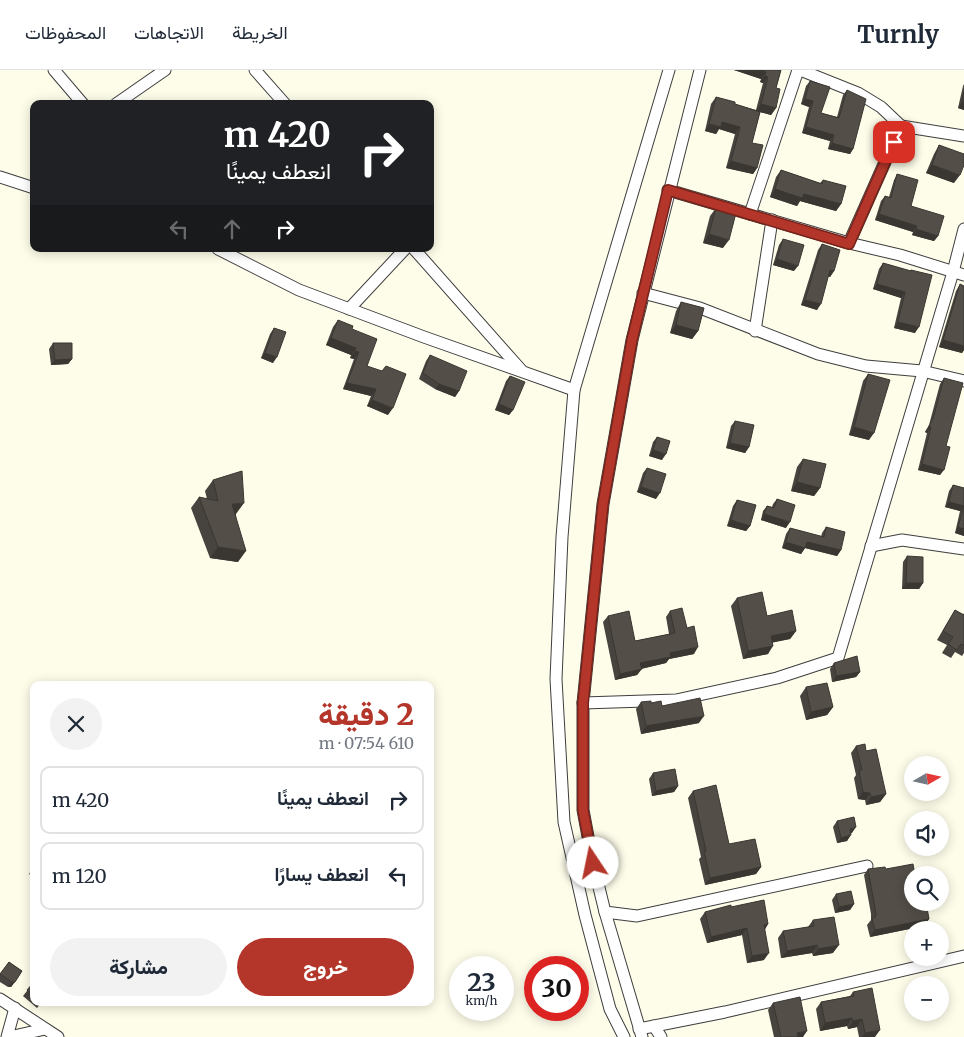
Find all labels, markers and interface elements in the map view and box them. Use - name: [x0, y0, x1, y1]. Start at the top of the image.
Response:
- text: Turnly: [857, 19, 939, 50]
- text: المحفوظات: [25, 21, 106, 44]
- text: الاتجاهات: [134, 21, 204, 44]
- text: الخريطة: [232, 21, 288, 44]
- text: 420 m: [223, 113, 331, 157]
- icon: right: [349, 120, 414, 185]
- pin: [873, 121, 915, 163]
- icon: arrive: [880, 128, 908, 156]
- text: انعطف يمينًا: [226, 157, 331, 185]
- icon: left: [165, 215, 193, 243]
- icon: ahead: [218, 215, 246, 243]
- icon: right: [271, 215, 299, 243]
- text: 2 دقيقة: [318, 695, 414, 733]
- button: close: [50, 698, 102, 750]
- text: 610 m · 07:54: [319, 733, 414, 753]
- north arrow: [904, 756, 949, 801]
- map controls: [904, 756, 949, 1021]
- text: انعطف يمينًا: [277, 786, 369, 810]
- icon: right: [384, 786, 412, 814]
- text: 420 m: [52, 788, 109, 812]
- button: sound: [904, 811, 949, 856]
- position arrow: [566, 836, 618, 888]
- text: انعطف يسارًا: [275, 862, 369, 886]
- icon: left: [384, 862, 412, 890]
- text: 120 m: [52, 864, 107, 888]
- button: search: [904, 866, 949, 911]
- button: +: [904, 921, 949, 966]
- button: مشاركة: [50, 938, 227, 996]
- button: خروج: [237, 938, 414, 996]
- speed limit sign: 30: [524, 956, 589, 1021]
- text: 23: [467, 966, 496, 998]
- button: −: [904, 976, 949, 1021]
- text: km/h: [466, 993, 497, 1008]

